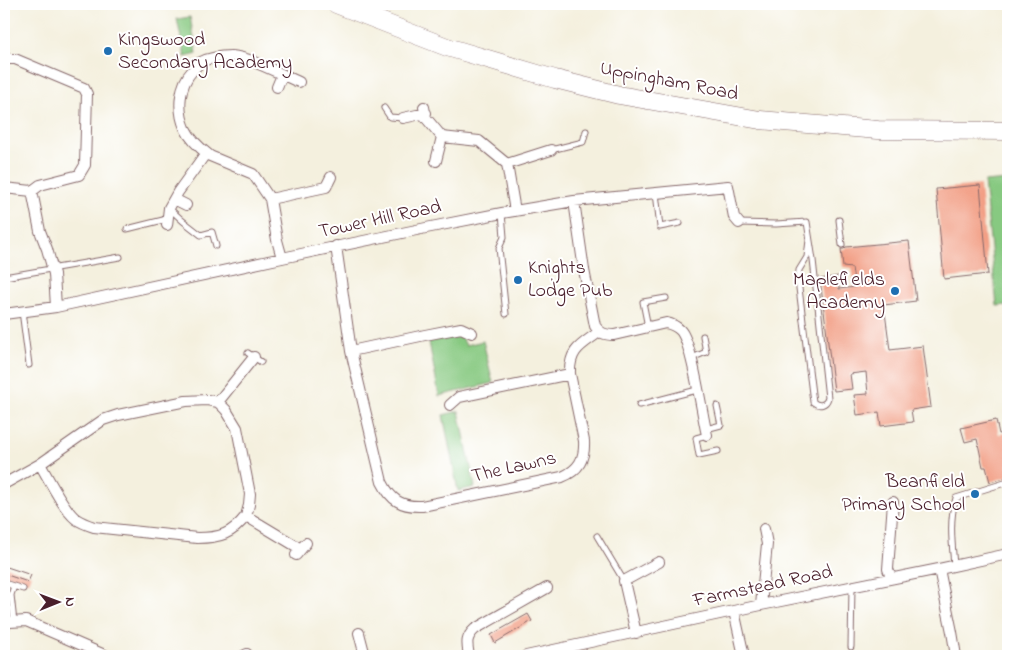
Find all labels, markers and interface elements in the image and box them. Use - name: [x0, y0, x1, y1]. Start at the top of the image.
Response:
- place label: Kingswood Secondary Academy: [118, 26, 292, 78]
- marker: Kingswood Secondary Academy: [102, 45, 114, 57]
- street label: Uppingham Road: [597, 54, 741, 111]
- street label: Tower Hill Road: [316, 193, 444, 247]
- place label: Knights Lodge Pub: [528, 254, 613, 307]
- place label: Maplefields Academy: [793, 266, 885, 318]
- marker: Knights Lodge Pub: [512, 274, 524, 286]
- marker: Maplefields Academy: [889, 285, 901, 297]
- street label: The Lawns: [469, 444, 559, 492]
- place label: Beanfield Primary School: [841, 468, 965, 520]
- marker: Beanfield Primary School: [969, 488, 981, 500]
- street label: Farmstead Road: [690, 558, 835, 616]
- north arrow: [32, 578, 82, 628]
- text: N: [59, 597, 80, 607]

